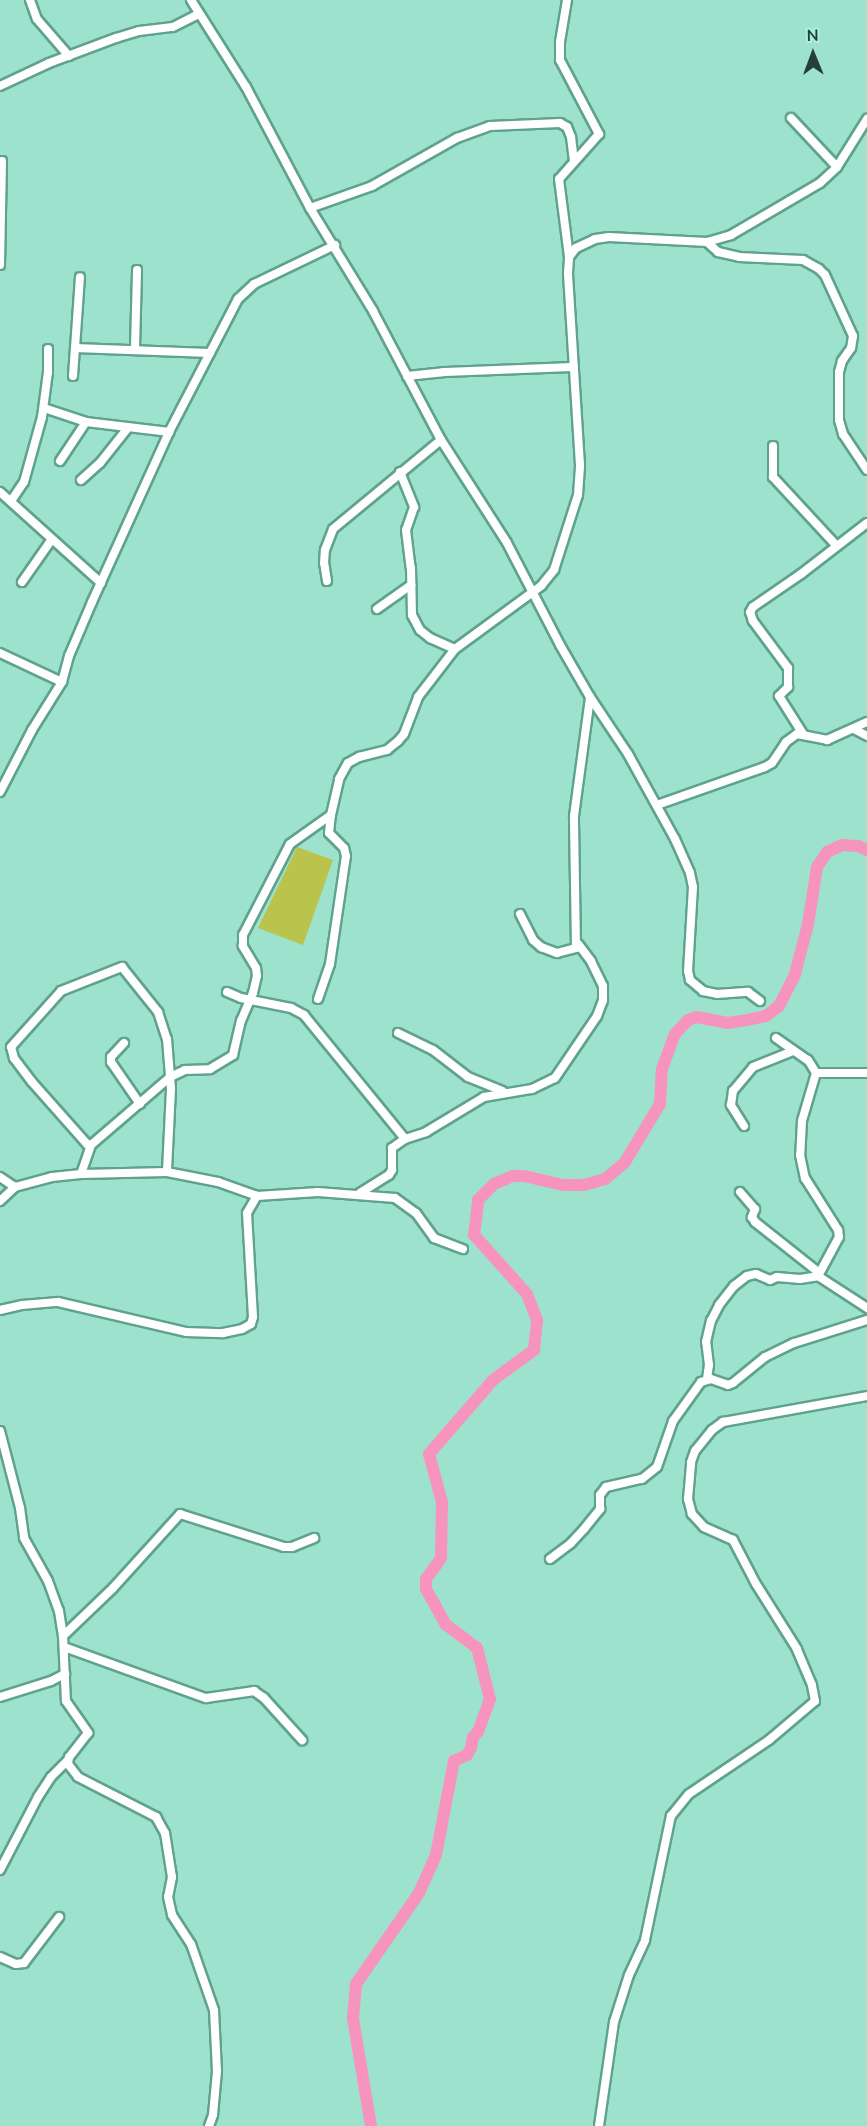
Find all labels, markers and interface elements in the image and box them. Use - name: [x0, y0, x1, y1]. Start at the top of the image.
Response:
- north arrow: [783, 24, 843, 84]
- text: N: [807, 25, 819, 47]

